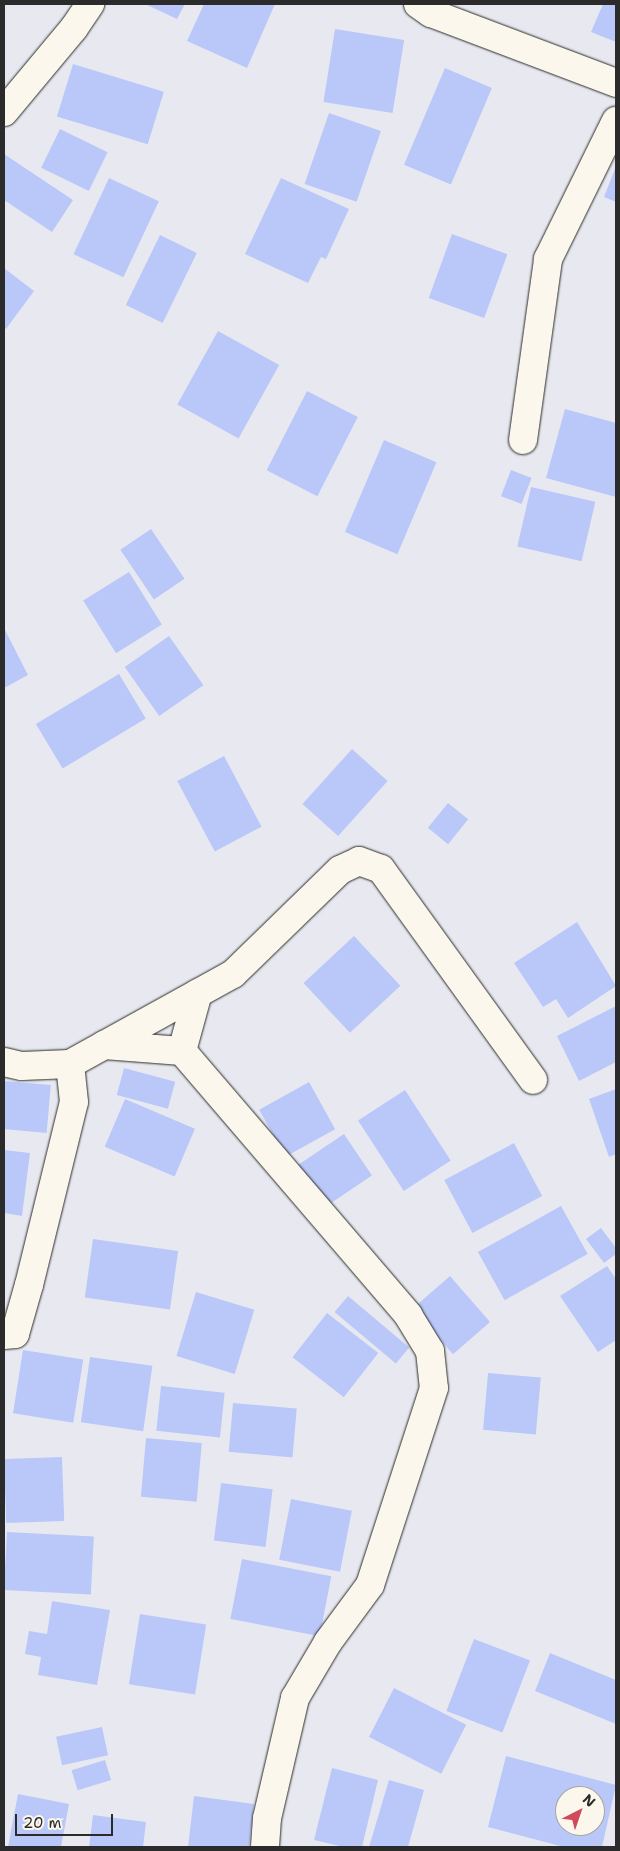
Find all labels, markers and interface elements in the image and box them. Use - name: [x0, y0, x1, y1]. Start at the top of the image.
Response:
- north arrow: [555, 1786, 605, 1836]
- text: N: [579, 1790, 599, 1811]
- scale bar: [18, 1804, 115, 1836]
- text: 20 m: [23, 1813, 62, 1833]

